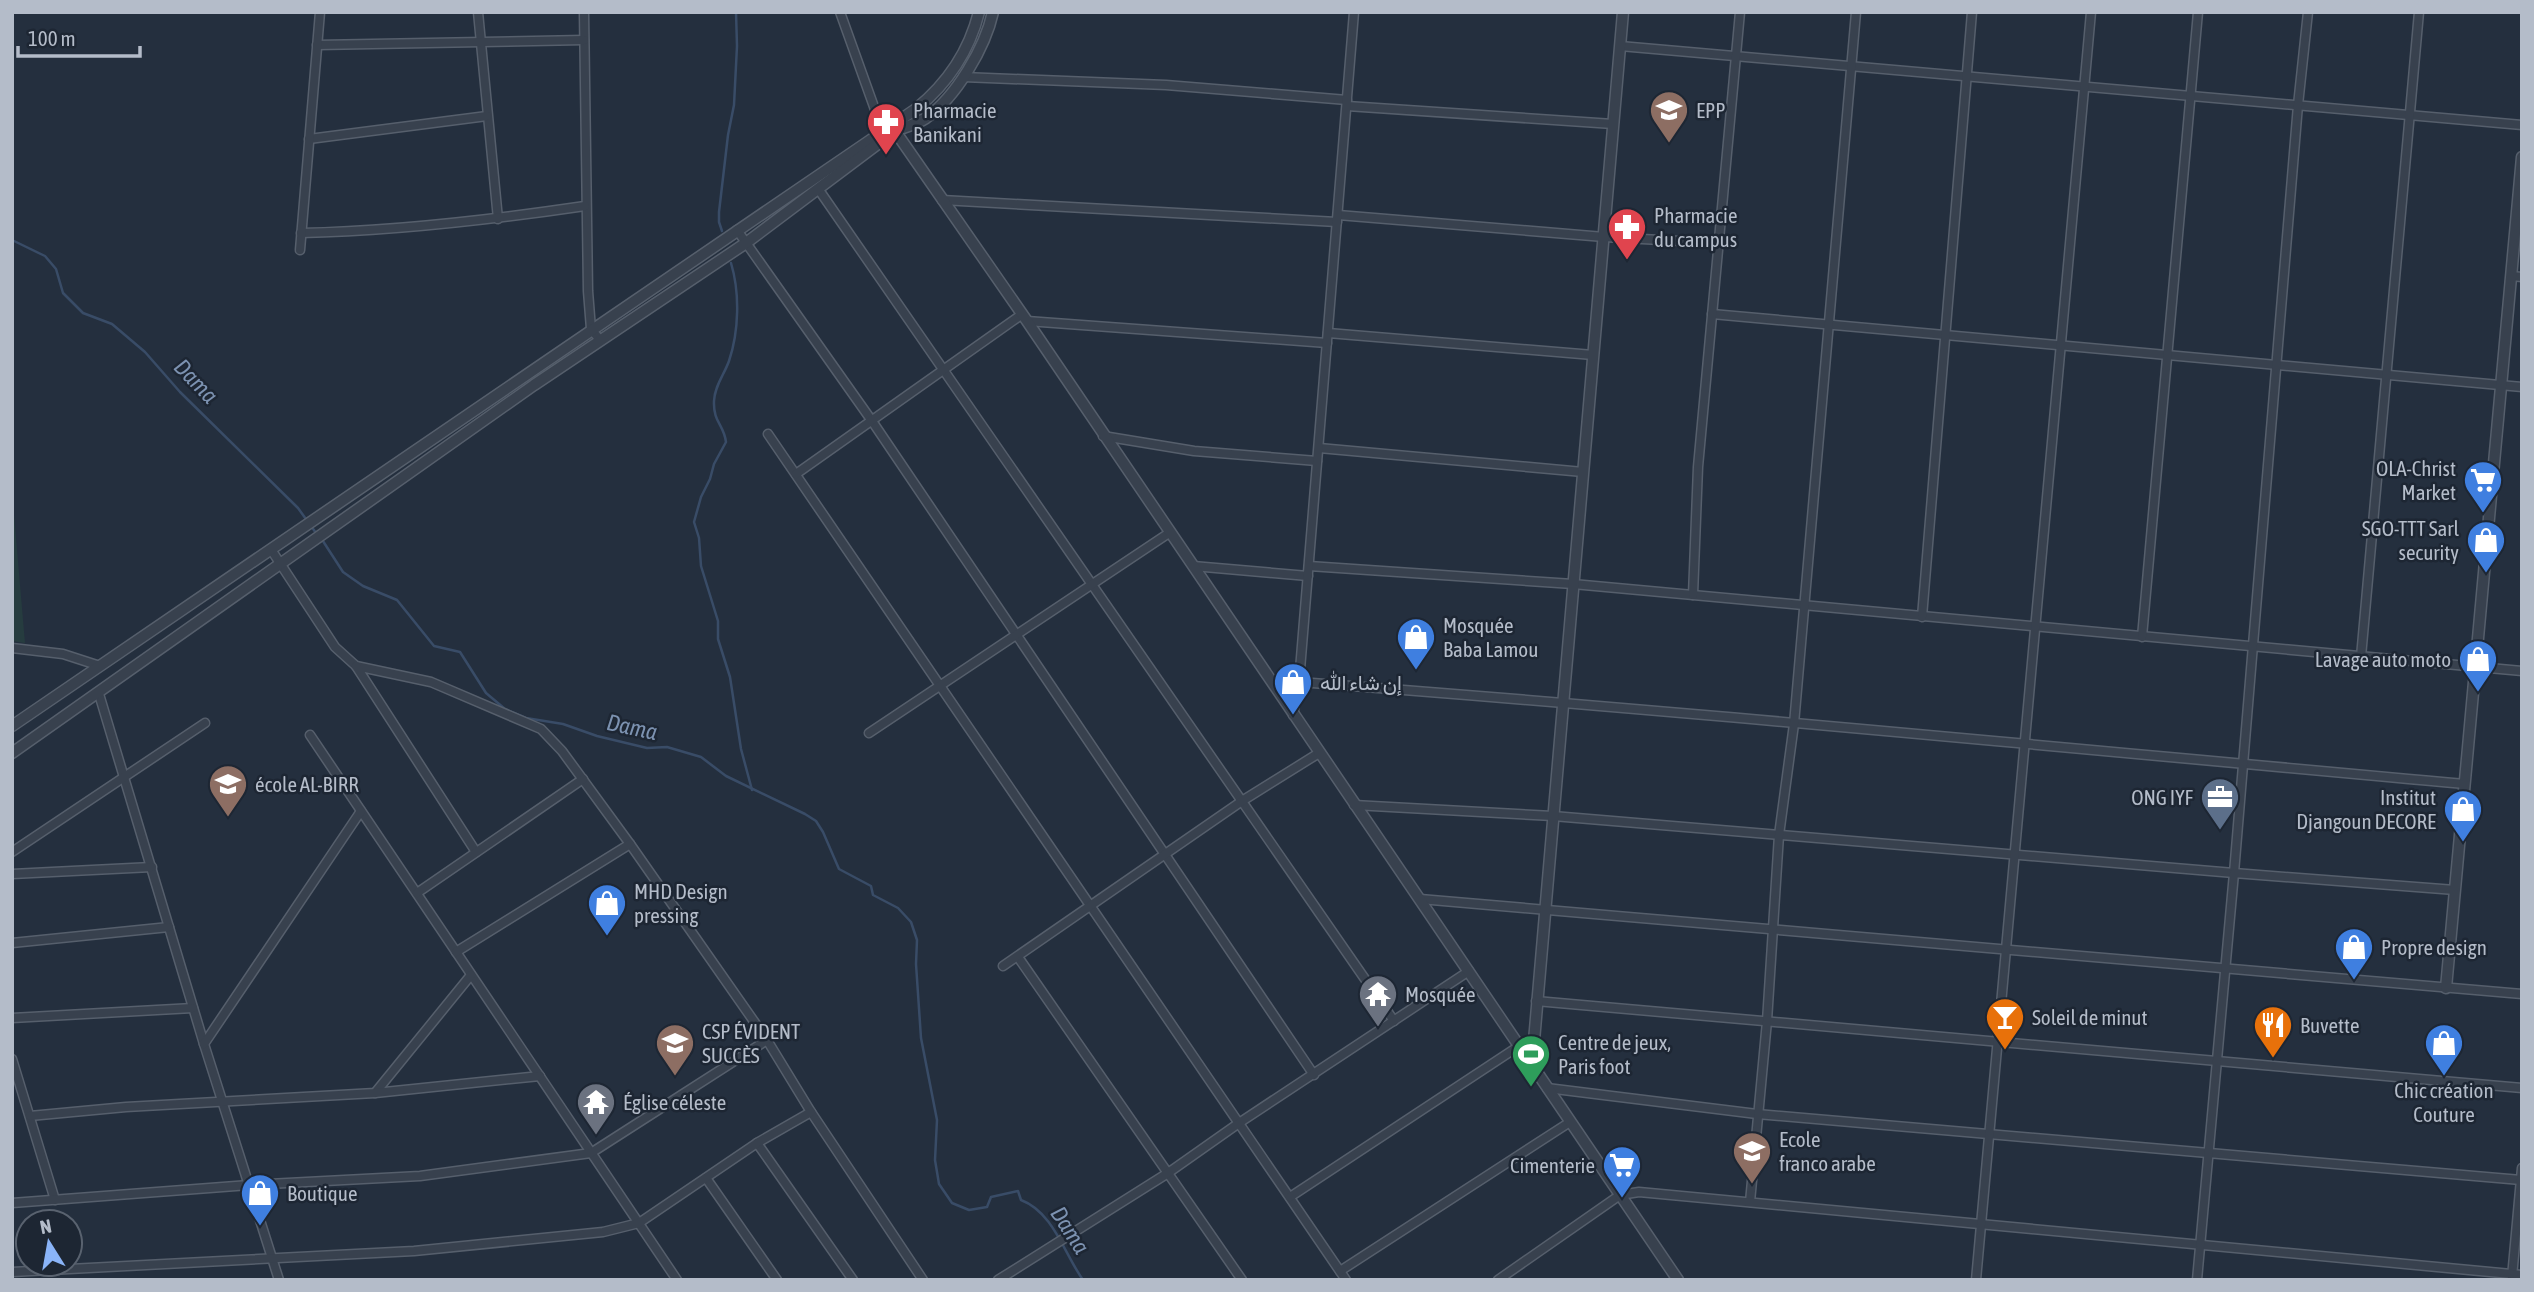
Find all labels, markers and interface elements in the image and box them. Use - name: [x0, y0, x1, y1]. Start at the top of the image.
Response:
- scale bar: [18, 14, 140, 58]
- text: 100 m: [28, 26, 76, 50]
- school or university icon: EPP: [1648, 89, 1690, 144]
- place label: Pharmacie Banikani: [913, 98, 996, 146]
- place label: EPP: [1696, 98, 1726, 122]
- pharmacy icon: Pharmacie Banikani: [865, 101, 907, 156]
- place label: Pharmacie du campus: [1654, 203, 1737, 251]
- pharmacy icon: Pharmacie du campus: [1606, 206, 1648, 261]
- water label: Dama: [169, 354, 223, 409]
- place label: OLA-Christ Market: [2376, 456, 2456, 504]
- supermarket icon: OLA-Christ Market: [2462, 459, 2504, 514]
- place label: SGO-TTT Sarl security: [2362, 516, 2459, 564]
- shop icon: SGO-TTT Sarl security: [2465, 519, 2507, 574]
- place label: Mosquée Baba Lamou: [1443, 613, 1538, 661]
- shop icon: Mosquée Baba Lamou: [1395, 616, 1437, 671]
- shop icon: Lavage auto moto: [2457, 638, 2499, 693]
- place label: Lavage auto moto: [2315, 647, 2451, 671]
- shop icon: إن شاء الله: [1272, 661, 1314, 716]
- place label: إن شاء الله: [1320, 670, 1402, 697]
- water label: Dama: [604, 709, 660, 745]
- school or university icon: école AL-BIRR: [207, 763, 249, 818]
- place label: école AL-BIRR: [255, 772, 359, 796]
- office icon: ONG IYF: [2199, 776, 2241, 831]
- place label: ONG IYF: [2131, 785, 2194, 809]
- place label: Institut Djangoun DECORE: [2296, 785, 2436, 833]
- shop icon: Institut Djangoun DECORE: [2442, 788, 2484, 843]
- place label: MHD Design pressing: [634, 879, 728, 927]
- shop icon: MHD Design pressing: [586, 882, 628, 937]
- shop icon: Propre design: [2333, 926, 2375, 981]
- place label: Propre design: [2381, 935, 2487, 959]
- temple icon: Mosquée: [1357, 973, 1399, 1028]
- place label: Mosquée: [1405, 982, 1475, 1006]
- bar icon: Soleil de minut: [1984, 996, 2026, 1051]
- restaurant icon: Buvette: [2252, 1004, 2294, 1059]
- place label: Soleil de minut: [2032, 1005, 2148, 1029]
- place label: Buvette: [2300, 1013, 2360, 1037]
- place label: CSP ÉVIDENT SUCCÈS: [702, 1019, 800, 1067]
- school or university icon: CSP ÉVIDENT SUCCÈS: [654, 1022, 696, 1077]
- shop icon: Chic création Couture: [2423, 1022, 2465, 1077]
- place label: Centre de jeux, Paris foot: [1558, 1030, 1671, 1078]
- sports icon: Centre de jeux, Paris foot: [1510, 1033, 1552, 1088]
- place label: Chic création Couture: [2394, 1078, 2494, 1126]
- temple icon: Église céleste: [575, 1081, 617, 1136]
- place label: Église céleste: [623, 1090, 726, 1114]
- place label: Ecole franco arabe: [1779, 1127, 1876, 1175]
- school or university icon: Ecole franco arabe: [1731, 1130, 1773, 1185]
- supermarket icon: Cimenterie: [1601, 1144, 1643, 1199]
- place label: Cimenterie: [1510, 1153, 1595, 1177]
- shop icon: Boutique: [239, 1172, 281, 1227]
- place label: Boutique: [287, 1181, 357, 1205]
- water label: Dama: [1045, 1202, 1095, 1259]
- north arrow: [14, 1208, 84, 1278]
- text: N: [38, 1214, 53, 1238]

